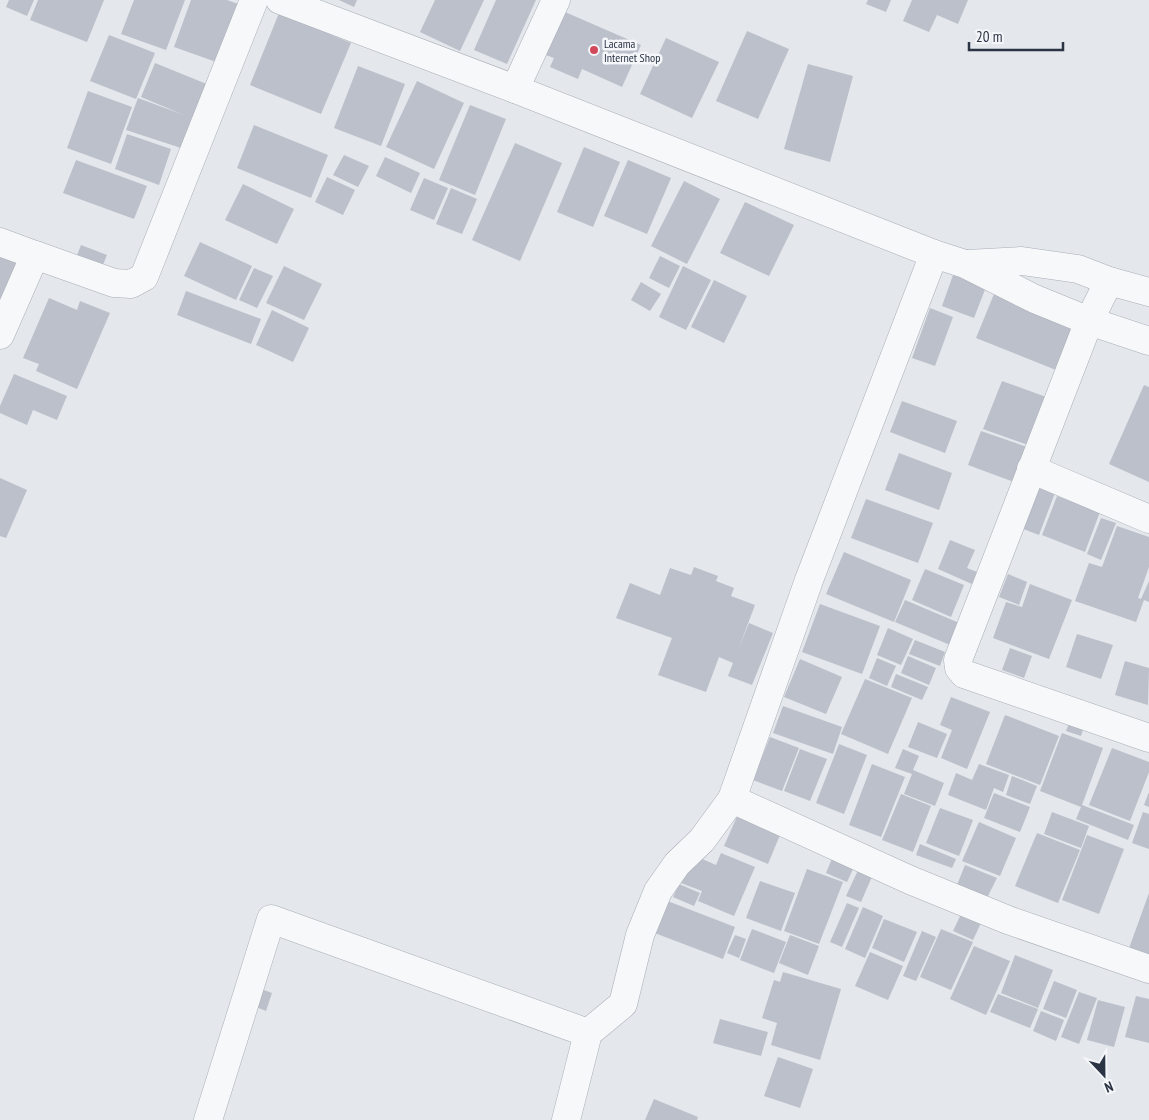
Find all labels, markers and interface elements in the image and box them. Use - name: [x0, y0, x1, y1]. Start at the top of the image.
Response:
- scale bar: [969, 20, 1063, 52]
- text: 20 m: [976, 27, 1002, 46]
- place label: Lacama Internet Shop: [604, 36, 660, 65]
- marker: Lacama Internet Shop: [588, 44, 600, 56]
- north arrow: [1079, 1050, 1129, 1100]
- text: N: [1102, 1077, 1116, 1097]

